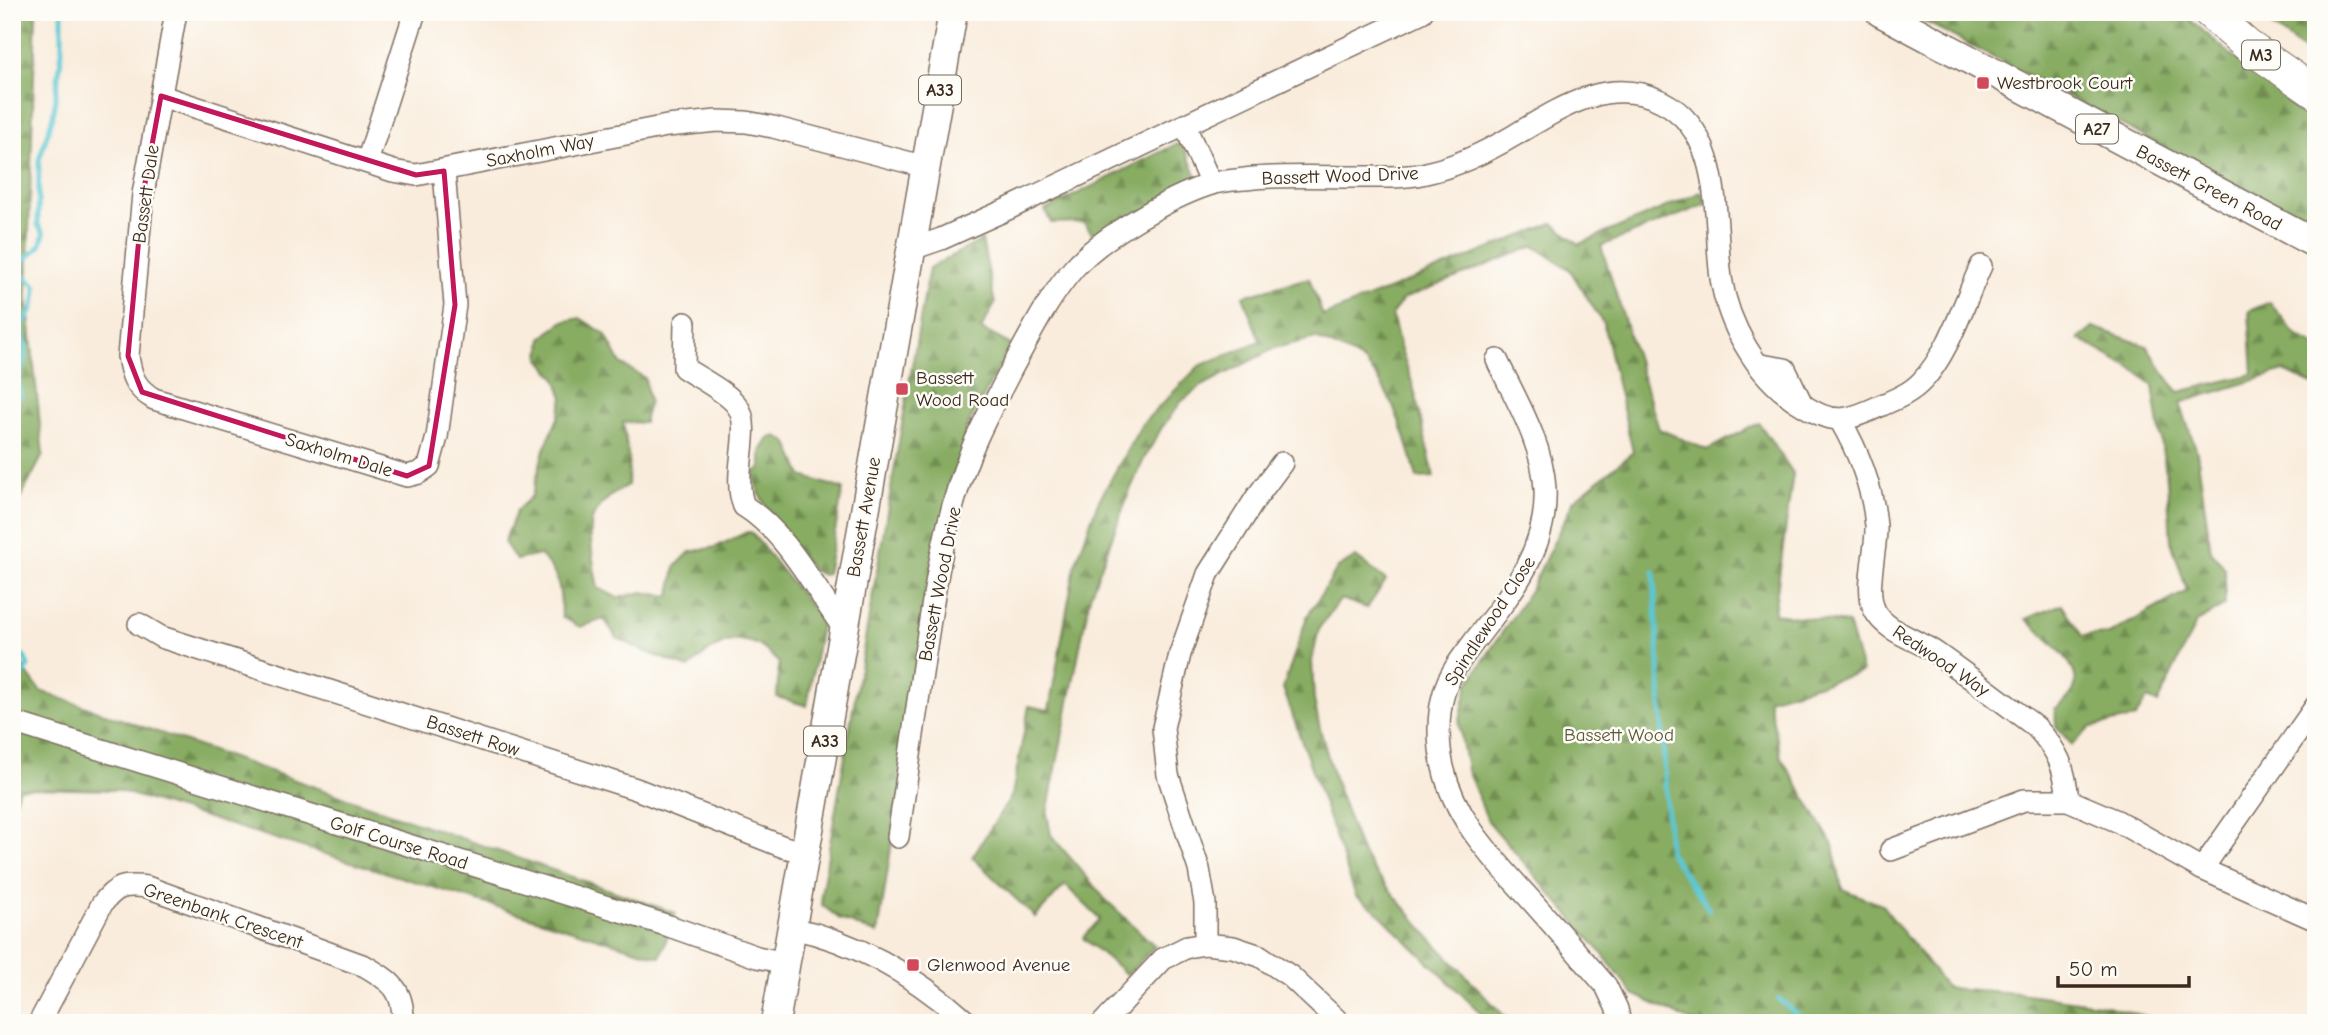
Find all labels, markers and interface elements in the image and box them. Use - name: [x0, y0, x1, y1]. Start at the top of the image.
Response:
- road number: M3: [2242, 40, 2280, 70]
- place label: Westbrook Court: [1997, 72, 2133, 94]
- marker: Westbrook Court: [1975, 75, 1991, 91]
- road number: A33: [919, 76, 961, 104]
- road number: A27: [2076, 114, 2118, 144]
- street label: Saxholm Way: [484, 130, 596, 172]
- street label: Bassett Green Road: [2132, 140, 2286, 236]
- street label: Bassett Dale: [128, 143, 164, 245]
- street label: Bassett Wood Drive: [1261, 162, 1419, 190]
- place label: Bassett Wood Road: [916, 367, 1009, 411]
- marker: Bassett Wood Road: [894, 381, 910, 397]
- street label: Saxholm Dale: [283, 428, 395, 482]
- street label: Bassett Avenue: [843, 455, 885, 579]
- street label: Bassett Wood Drive: [914, 505, 966, 663]
- street label: Spindlewood Close: [1440, 552, 1540, 690]
- street label: Redwood Way: [1889, 621, 1994, 702]
- street label: Bassett Row: [424, 711, 523, 762]
- park label: Bassett Wood: [1564, 724, 1674, 746]
- road number: A33: [804, 726, 846, 756]
- street label: Golf Course Road: [327, 812, 471, 874]
- street label: Greenbank Crescent: [140, 878, 306, 954]
- scale bar: [2058, 944, 2190, 988]
- place label: Glenwood Avenue: [927, 954, 1070, 976]
- marker: Glenwood Avenue: [905, 957, 921, 973]
- text: 50 m: [2069, 957, 2118, 981]

